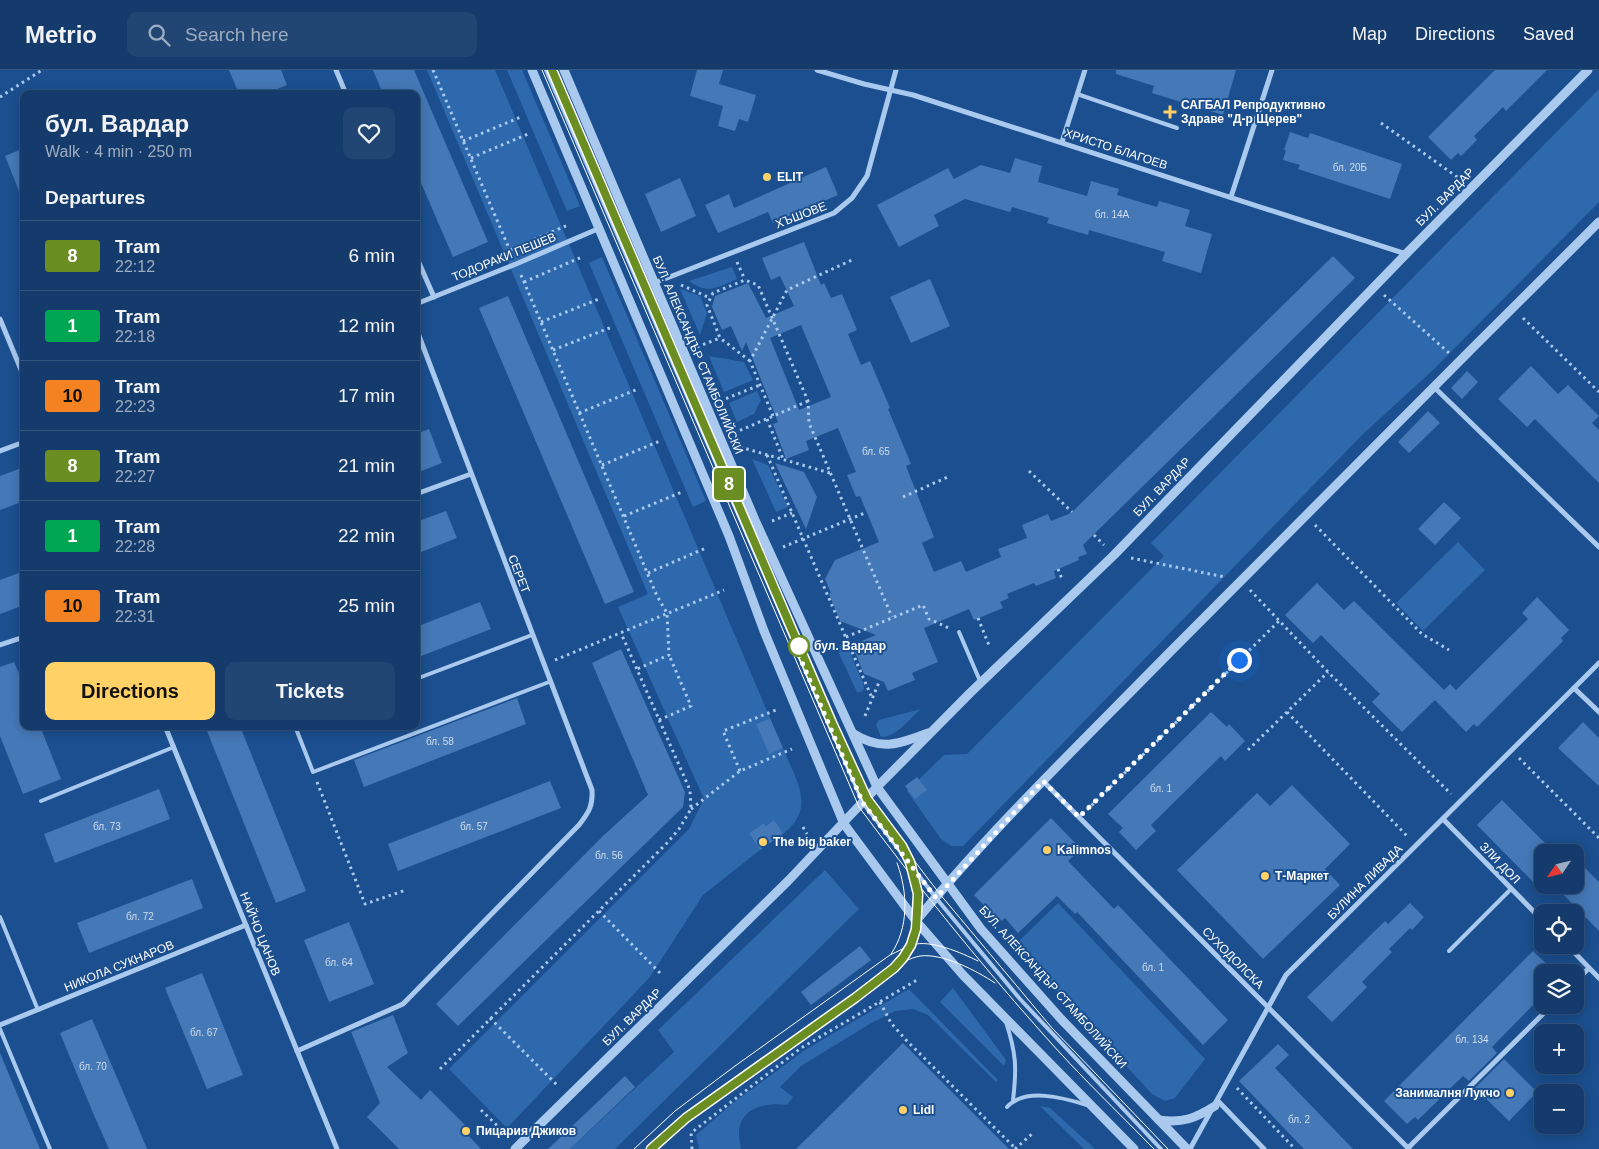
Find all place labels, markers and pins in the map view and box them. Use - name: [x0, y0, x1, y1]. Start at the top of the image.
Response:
- place label: САГБАЛ Репродуктивно Здраве "Д-р Щерев": [1181, 98, 1325, 126]
- marker: САГБАЛ Репродуктивно Здраве "Д-р Щерев": [1163, 105, 1177, 119]
- place label: ELIT: [777, 170, 804, 184]
- marker: ELIT: [761, 171, 773, 183]
- marker: бул. Вардар: [788, 635, 810, 657]
- place label: бул. Вардар: [814, 639, 886, 653]
- place label: The big baker: [773, 835, 851, 849]
- marker: The big baker: [757, 836, 769, 848]
- place label: Kalimnos: [1057, 843, 1111, 857]
- marker: Kalimnos: [1041, 844, 1053, 856]
- place label: Т-Маркет: [1275, 869, 1329, 883]
- marker: Т-Маркет: [1259, 870, 1271, 882]
- place label: Занималня Лукчо: [1395, 1086, 1500, 1100]
- marker: Занималня Лукчо: [1504, 1087, 1516, 1099]
- place label: Lidl: [913, 1103, 934, 1117]
- marker: Lidl: [897, 1104, 909, 1116]
- place label: Пицария Джиков: [476, 1124, 576, 1138]
- marker: Пицария Джиков: [460, 1125, 472, 1137]

